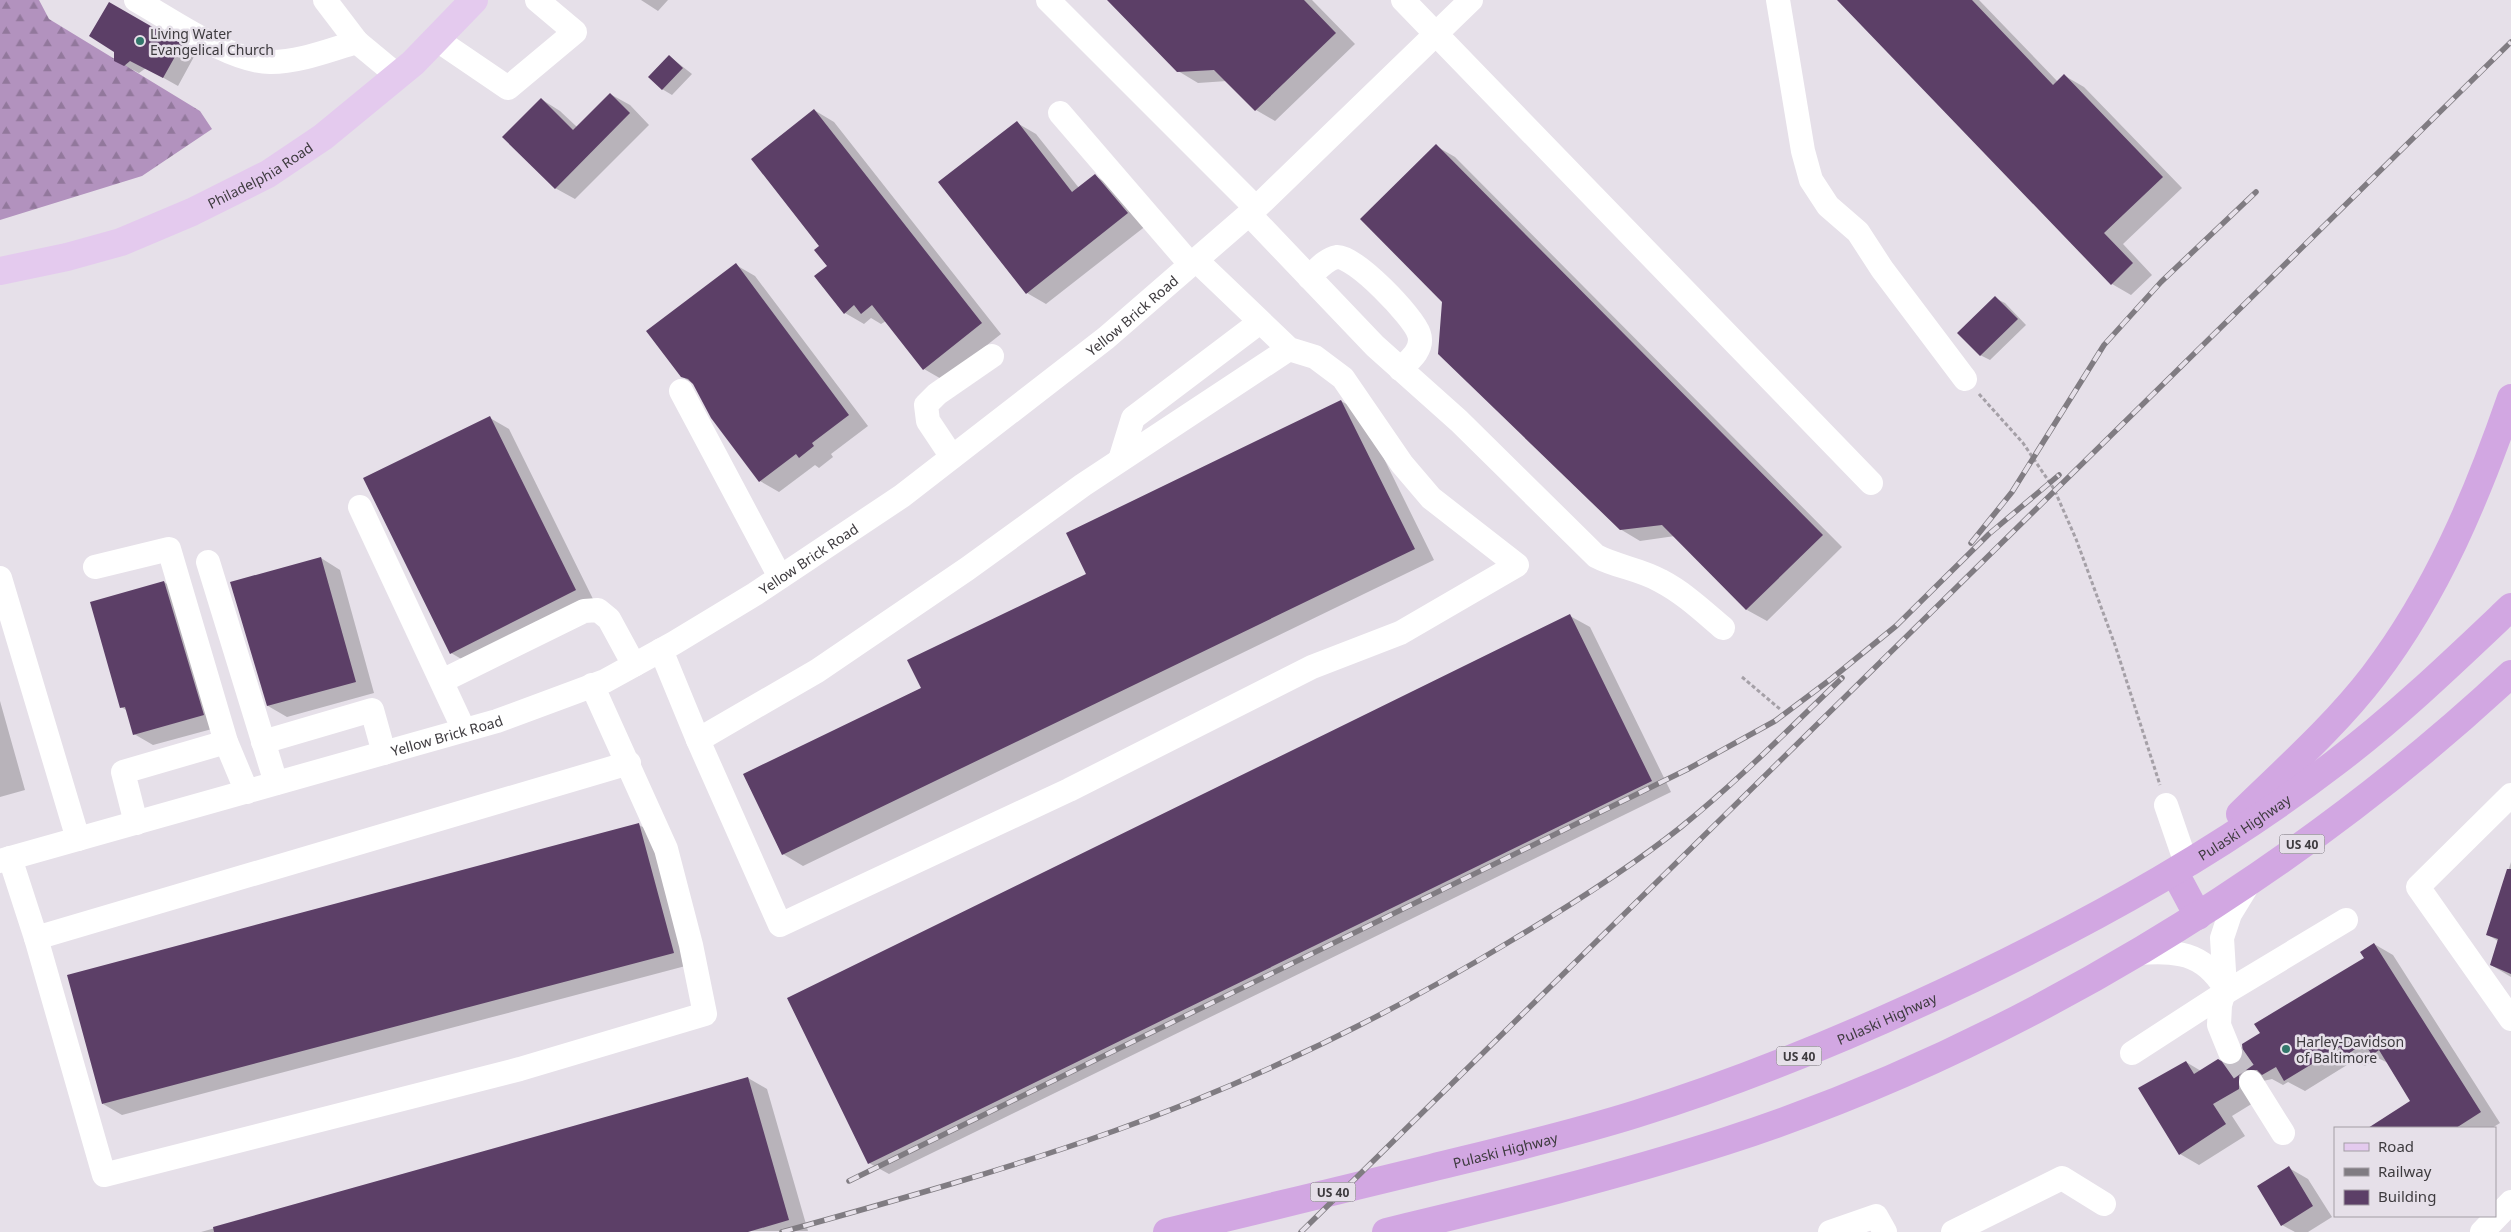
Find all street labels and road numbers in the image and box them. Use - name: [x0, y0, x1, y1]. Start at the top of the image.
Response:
- street label: Philadelphia Road: [204, 137, 316, 212]
- street label: Yellow Brick Road: [1082, 271, 1182, 360]
- street label: Yellow Brick Road: [755, 519, 862, 598]
- street label: Yellow Brick Road: [389, 710, 505, 760]
- street label: Pulaski Highway: [2194, 789, 2295, 864]
- road number: US 40: [2280, 834, 2324, 854]
- street label: Pulaski Highway: [1834, 987, 1940, 1049]
- road number: US 40: [1776, 1046, 1822, 1066]
- street label: Pulaski Highway: [1451, 1127, 1560, 1172]
- road number: US 40: [1310, 1182, 1356, 1202]

